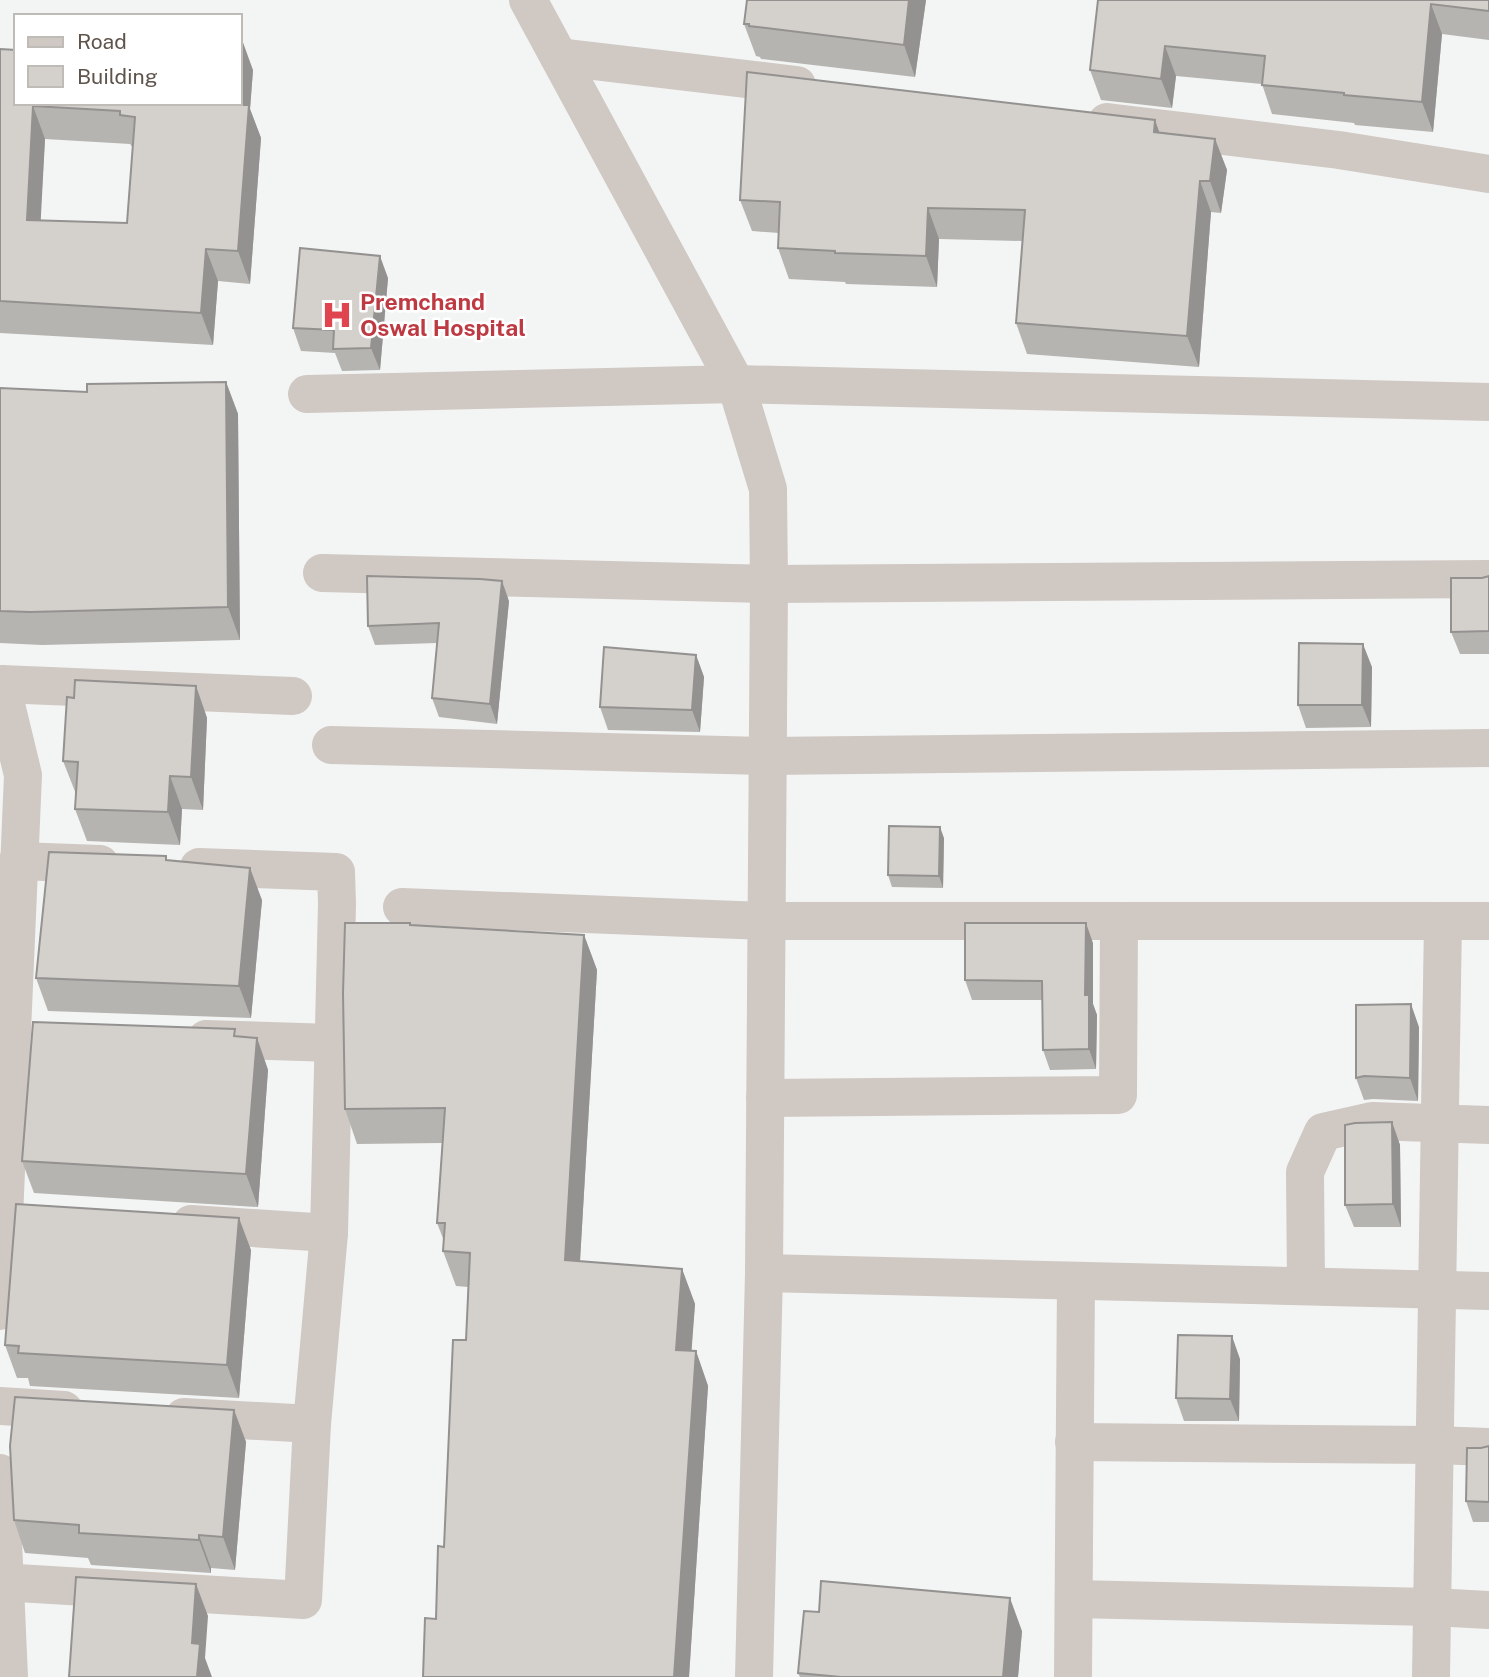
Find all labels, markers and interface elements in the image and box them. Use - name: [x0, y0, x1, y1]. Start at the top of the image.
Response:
- legend: [14, 14, 242, 105]
- text: Road: [77, 29, 127, 54]
- text: Building: [77, 64, 158, 89]
- place label: Premchand Oswal Hospital: [360, 288, 526, 341]
- hospital icon: Premchand Oswal Hospital: [320, 298, 354, 332]

